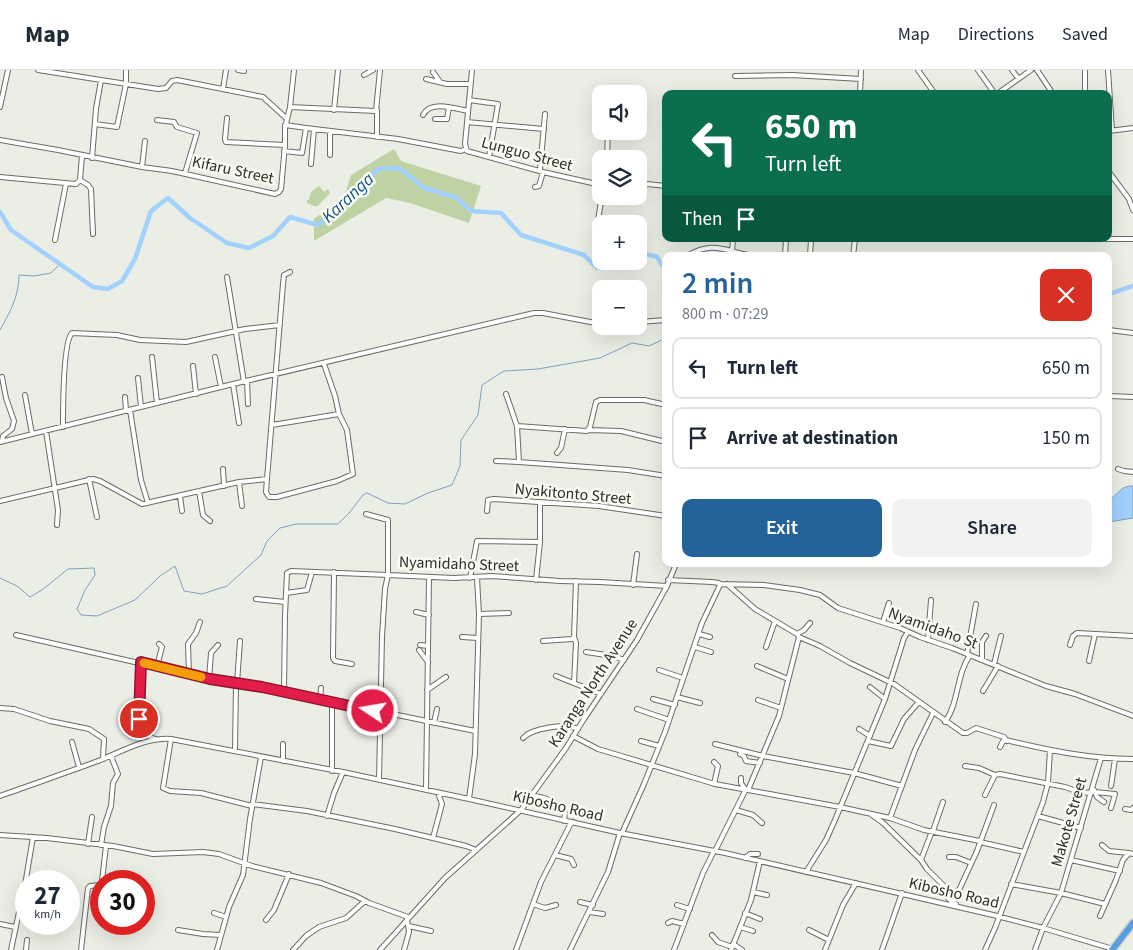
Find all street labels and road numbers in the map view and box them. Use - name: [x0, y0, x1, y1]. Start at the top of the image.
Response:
- street label: Lunguo Street: [479, 131, 576, 177]
- street label: Kifaru Street: [190, 151, 277, 190]
- street label: Nyakitonto Street: [514, 478, 633, 510]
- street label: Nyamidaho Street: [398, 551, 520, 577]
- street label: Nyamidaho St: [885, 602, 981, 655]
- street label: Karanga North Avenue: [543, 614, 643, 752]
- street label: Makote Street: [1046, 774, 1092, 869]
- street label: Kibosho Road: [511, 785, 605, 827]
- street label: Kibosho Road: [907, 872, 1001, 914]

